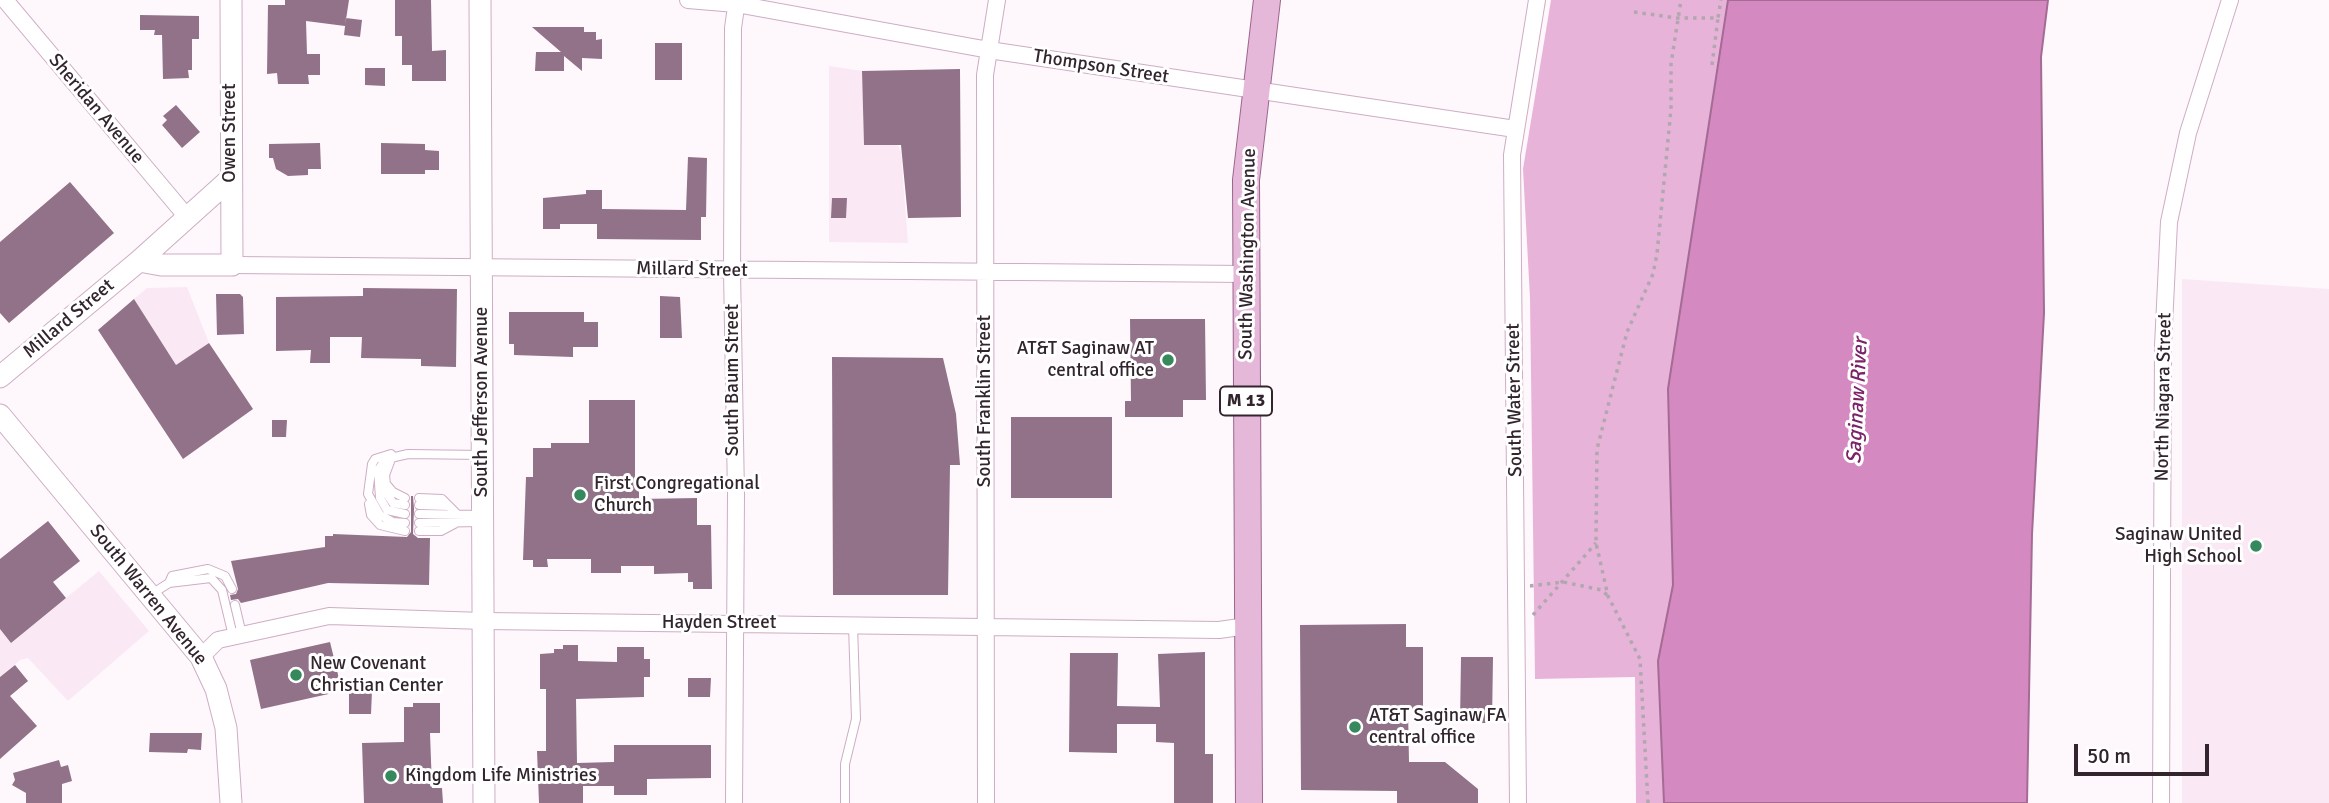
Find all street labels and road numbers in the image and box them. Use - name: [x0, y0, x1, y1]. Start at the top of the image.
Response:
- street label: Thompson Street: [1032, 45, 1170, 89]
- street label: Sheridan Avenue: [43, 49, 149, 169]
- street label: Owen Street: [219, 83, 241, 183]
- street label: South Washington Avenue: [1235, 148, 1261, 360]
- street label: Millard Street: [636, 258, 748, 282]
- street label: Millard Street: [19, 274, 119, 364]
- street label: South Baum Street: [722, 304, 744, 456]
- street label: South Jefferson Avenue: [471, 307, 493, 497]
- street label: North Niagara Street: [2151, 312, 2177, 482]
- street label: South Franklin Street: [974, 315, 996, 487]
- street label: South Water Street: [1502, 323, 1528, 477]
- road number: M 13: [1220, 386, 1272, 416]
- street label: South Warren Avenue: [84, 520, 212, 670]
- street label: Hayden Street: [662, 612, 776, 634]

